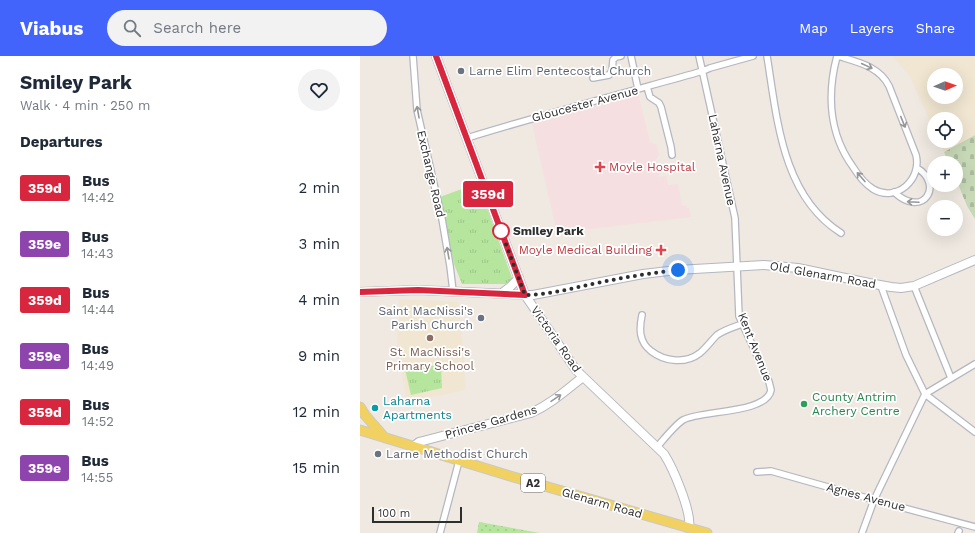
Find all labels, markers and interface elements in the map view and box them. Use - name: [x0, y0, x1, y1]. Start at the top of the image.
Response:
- search box: [107, 10, 387, 46]
- text: Viabus: [20, 17, 83, 40]
- icon: search: [121, 17, 143, 39]
- text: Search here: [153, 19, 241, 37]
- text: Map: [799, 20, 828, 36]
- text: Layers: [850, 20, 894, 36]
- text: Share: [916, 20, 955, 36]
- one-way arrow: [861, 63, 873, 70]
- place label: Larne Elim Pentecostal Church: [469, 64, 651, 78]
- marker: Larne Elim Pentecostal Church: [456, 66, 466, 76]
- north arrow: [927, 68, 963, 104]
- map controls: [927, 68, 963, 236]
- button: heart: [298, 69, 340, 111]
- text: Smiley Park: [20, 71, 132, 94]
- street label: Gloucester Avenue: [530, 83, 640, 125]
- text: Walk · 4 min · 250 m: [20, 98, 150, 113]
- one-way arrow: [413, 106, 421, 119]
- button: locate: [927, 112, 963, 148]
- street label: Laharna Avenue: [705, 113, 739, 207]
- one-way arrow: [900, 115, 908, 127]
- street label: Exchange Road: [414, 129, 448, 219]
- text: Departures: [20, 133, 103, 151]
- button: +: [927, 156, 963, 192]
- place label: Moyle Hospital: [609, 160, 696, 174]
- marker: Moyle Hospital: [594, 161, 606, 173]
- text: Bus: [82, 172, 109, 190]
- one-way arrow: [856, 172, 865, 182]
- text: 2 min: [299, 179, 340, 197]
- text: 359d: [28, 180, 62, 196]
- line badge: 359d: [460, 181, 516, 207]
- text: 359d: [471, 186, 505, 202]
- text: 14:42: [82, 190, 114, 205]
- one-way arrow: [907, 198, 920, 205]
- button: −: [927, 200, 963, 236]
- marker: Smiley Park: [492, 222, 510, 240]
- place label: Smiley Park: [513, 224, 584, 238]
- text: Bus: [81, 228, 109, 246]
- text: 3 min: [299, 235, 340, 253]
- text: 359e: [28, 236, 61, 252]
- place label: Moyle Medical Building: [519, 243, 653, 257]
- marker: Moyle Medical Building: [655, 244, 667, 256]
- text: 14:43: [81, 246, 114, 261]
- one-way arrow: [444, 247, 452, 260]
- street label: Old Glenarm Road: [769, 259, 877, 291]
- your location: [668, 260, 688, 280]
- text: Bus: [82, 284, 109, 302]
- text: 4 min: [298, 291, 340, 309]
- text: 359d: [28, 292, 62, 308]
- text: 14:44: [82, 302, 115, 317]
- street label: Victoria Road: [528, 303, 584, 375]
- place label: Saint MacNissi's Parish Church: [378, 304, 473, 332]
- street label: Kent Avenue: [735, 311, 775, 383]
- marker: Saint MacNissi's Parish Church: [476, 313, 486, 323]
- marker: St. MacNissi's Primary School: [425, 333, 435, 343]
- text: Bus: [81, 340, 109, 358]
- place label: St. MacNissi's Primary School: [386, 345, 475, 373]
- text: 9 min: [298, 347, 340, 365]
- text: 359e: [28, 348, 61, 364]
- text: 14:49: [81, 358, 114, 373]
- place label: County Antrim Archery Centre: [812, 390, 900, 418]
- place label: Laharna Apartments: [383, 394, 452, 422]
- one-way arrow: [550, 394, 561, 402]
- text: Bus: [82, 396, 109, 414]
- marker: County Antrim Archery Centre: [799, 399, 809, 409]
- street label: Princes Gardens: [443, 402, 539, 442]
- text: 12 min: [293, 403, 340, 421]
- marker: Laharna Apartments: [370, 403, 380, 413]
- text: 359d: [28, 404, 62, 420]
- text: 14:52: [82, 414, 114, 429]
- place label: Larne Methodist Church: [386, 447, 528, 461]
- marker: Larne Methodist Church: [373, 449, 383, 459]
- text: Bus: [81, 452, 109, 470]
- text: 15 min: [293, 459, 340, 477]
- text: 359e: [28, 460, 61, 476]
- text: 14:55: [81, 470, 113, 485]
- road number: A2: [521, 474, 545, 492]
- street label: Agnes Avenue: [825, 480, 907, 514]
- street label: Glenarm Road: [560, 485, 644, 521]
- scale bar: [372, 505, 462, 524]
- text: 100 m: [378, 507, 410, 520]

